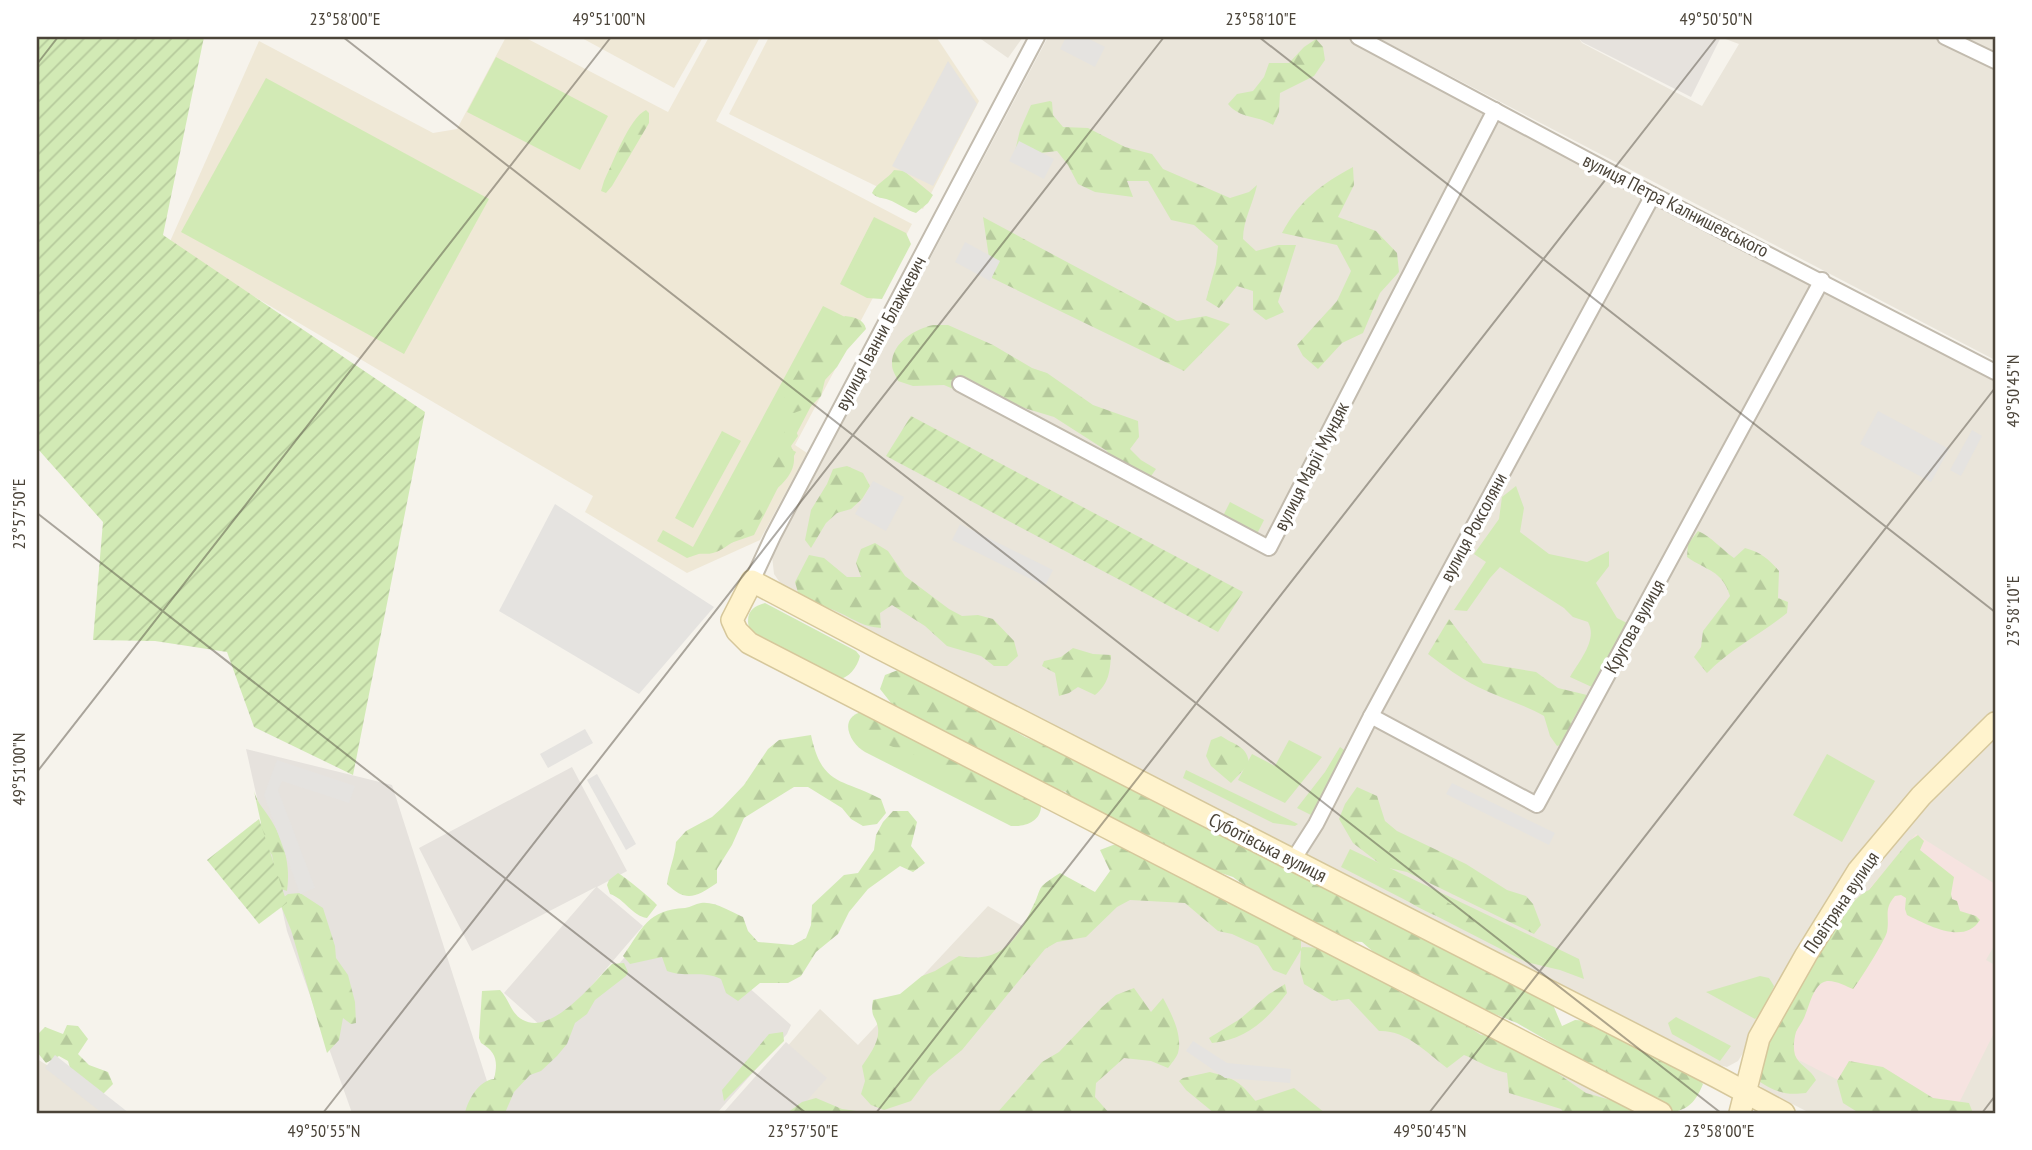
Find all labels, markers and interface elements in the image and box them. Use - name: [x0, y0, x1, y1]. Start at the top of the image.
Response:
- text: 23°58'00"E: [310, 7, 380, 30]
- text: 49°51'00"N: [573, 7, 645, 30]
- text: 23°58'10"E: [1226, 7, 1296, 30]
- text: 49°50'50"N: [1680, 7, 1752, 30]
- street label: вулиця Петра Калнишевського: [1579, 148, 1773, 262]
- street label: вулиця Іванни Блажкевич: [829, 252, 931, 414]
- text: 49°50'45"N: [2001, 355, 2024, 427]
- street label: вулиця Марії Мундяк: [1268, 397, 1354, 534]
- street label: вулиця Роксоляни: [1434, 468, 1512, 586]
- text: 23°57'50"E: [7, 479, 30, 549]
- street label: Кругова вулиця: [1598, 575, 1670, 677]
- text: 23°58'10"E: [2001, 576, 2024, 646]
- text: 49°51'00"N: [7, 733, 30, 805]
- street label: Суботівська вулиця: [1205, 807, 1331, 887]
- street label: Повітряна вулиця: [1798, 846, 1884, 958]
- text: 49°50'55"N: [288, 1119, 360, 1142]
- text: 23°57'50"E: [768, 1119, 838, 1142]
- text: 49°50'45"N: [1394, 1119, 1466, 1142]
- text: 23°58'00"E: [1684, 1119, 1754, 1142]

